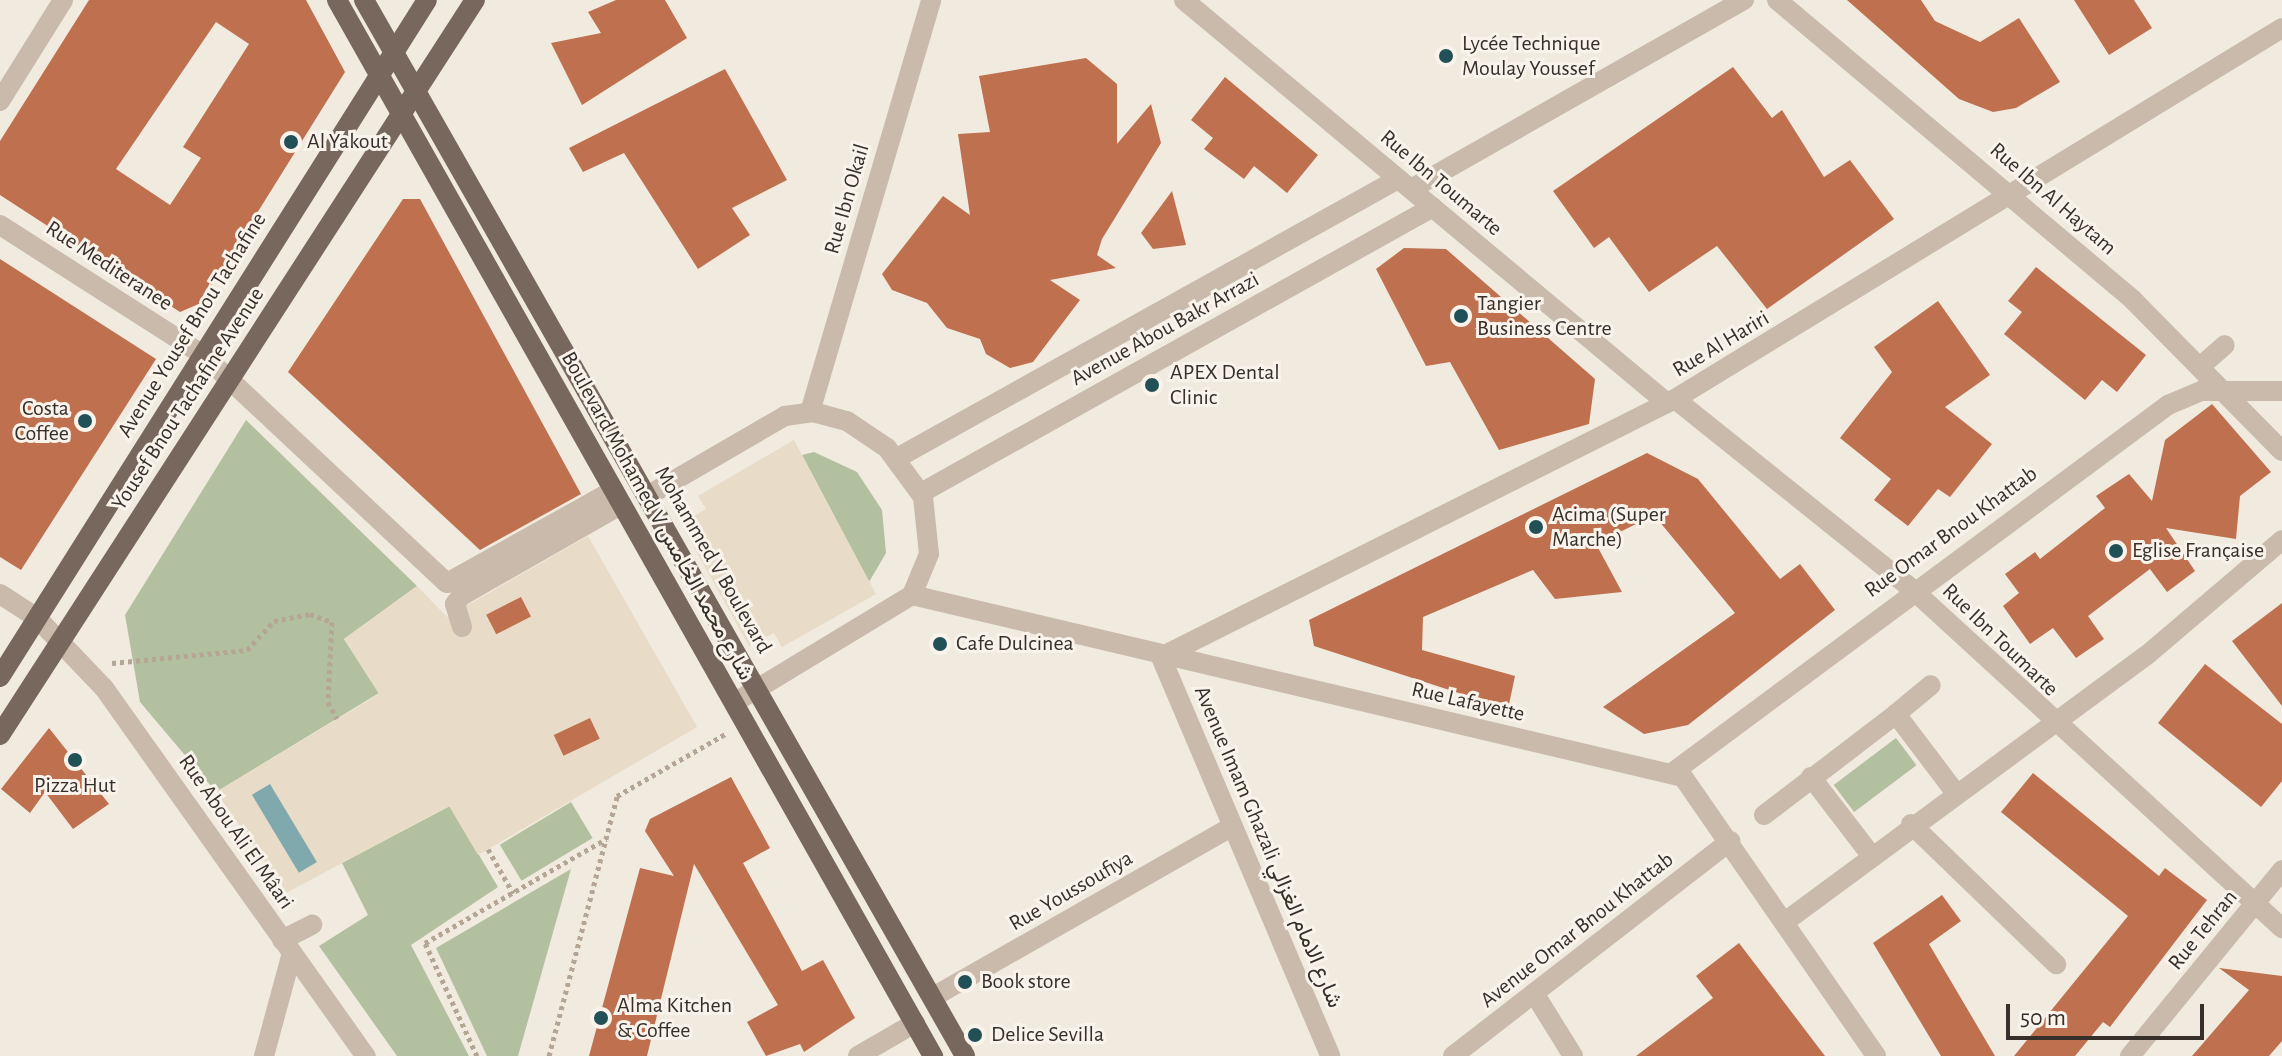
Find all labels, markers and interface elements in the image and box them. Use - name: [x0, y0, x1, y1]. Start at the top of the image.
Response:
- place label: Lycée Technique Moulay Youssef: [1462, 30, 1600, 82]
- marker: Lycée Technique Moulay Youssef: [1437, 47, 1455, 65]
- street label: Rue Ibn Toumarte: [1375, 124, 1507, 242]
- place label: Al Yakout: [307, 129, 388, 155]
- marker: Al Yakout: [282, 133, 300, 151]
- street label: Rue Ibn Al Haytam: [1984, 137, 2122, 261]
- street label: Rue Ibn Okail: [819, 141, 875, 257]
- street label: Avenue Yousef Bnou Tachafine: [112, 208, 272, 442]
- street label: Rue Mediteranee: [41, 215, 177, 317]
- street label: Avenue Abou Bakr Arrazi: [1066, 266, 1264, 392]
- street label: Yousef Bnou Tachafine Avenue: [106, 283, 270, 515]
- place label: Tangier Business Centre: [1477, 290, 1612, 342]
- street label: Rue Al Hariri: [1668, 305, 1774, 383]
- marker: Tangier Business Centre: [1452, 307, 1470, 325]
- street label: Boulevard Mohamed V شارع محمد الخامس: [555, 347, 759, 685]
- place label: APEX Dental Clinic: [1170, 359, 1280, 410]
- marker: APEX Dental Clinic: [1141, 374, 1163, 396]
- place label: Costa Coffee: [14, 395, 69, 446]
- marker: Costa Coffee: [76, 412, 94, 430]
- street label: Rue Omar Bnou Khattab: [1860, 461, 2042, 603]
- street label: Mohammed V Boulevard: [649, 462, 777, 658]
- place label: Acima (Super Marche): [1552, 501, 1666, 552]
- marker: Acima (Super Marche): [1527, 518, 1545, 536]
- place label: Eglise Française: [2132, 538, 2264, 564]
- marker: Eglise Française: [2107, 542, 2125, 560]
- street label: Rue Ibn Toumarte: [1936, 578, 2064, 702]
- place label: Cafe Dulcinea: [956, 631, 1074, 657]
- marker: Cafe Dulcinea: [931, 635, 949, 653]
- street label: Rue Lafayette: [1409, 676, 1527, 728]
- street label: Avenue Imam Ghazali شارع الامام الغزالي: [1188, 682, 1348, 1012]
- street label: Rue Abou Ali El Mâari: [173, 750, 299, 914]
- marker: Pizza Hut: [66, 751, 84, 769]
- place label: Pizza Hut: [34, 773, 116, 799]
- street label: Rue Youssoufiya: [1004, 845, 1138, 937]
- street label: Avenue Omar Bnou Khattab: [1475, 846, 1679, 1014]
- street label: Rue Tehran: [2163, 885, 2243, 975]
- place label: Book store: [981, 969, 1071, 995]
- marker: Book store: [956, 973, 974, 991]
- scale bar: [2010, 988, 2208, 1038]
- place label: Alma Kitchen & Coffee: [617, 992, 732, 1044]
- text: 50 m: [2020, 1006, 2066, 1030]
- marker: Alma Kitchen & Coffee: [592, 1009, 610, 1027]
- place label: Delice Sevilla: [991, 1022, 1104, 1048]
- marker: Delice Sevilla: [966, 1026, 984, 1044]

